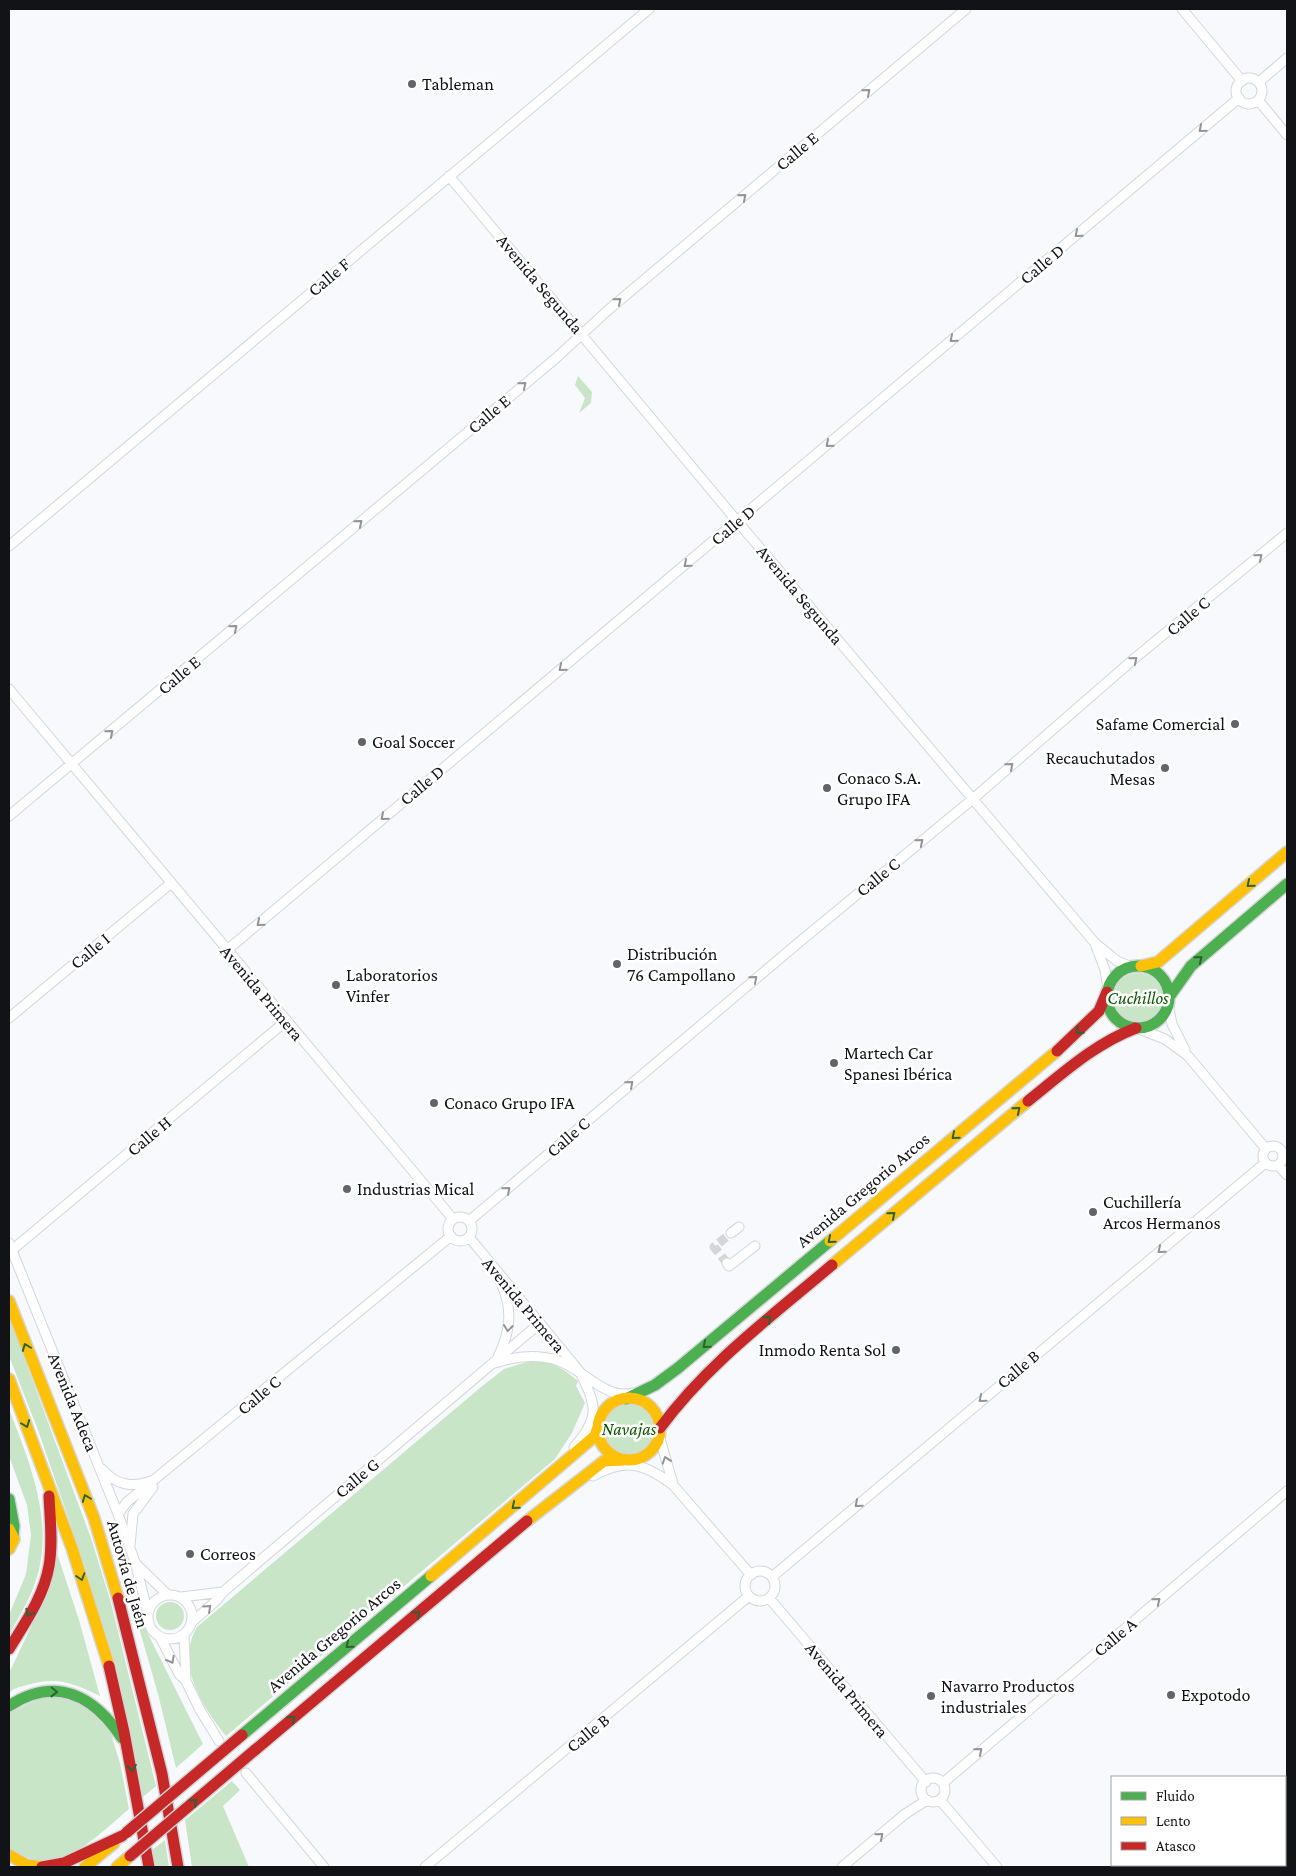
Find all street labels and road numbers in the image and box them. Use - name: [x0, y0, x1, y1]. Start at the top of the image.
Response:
- street label: Calle E: [772, 127, 823, 175]
- street label: Avenida Segunda: [493, 230, 587, 338]
- street label: Calle D: [1016, 240, 1068, 288]
- street label: Calle F: [304, 254, 354, 300]
- street label: Calle E: [464, 390, 515, 438]
- street label: Calle D: [707, 501, 759, 549]
- street label: Avenida Segunda: [753, 541, 847, 649]
- street label: Calle C: [1162, 592, 1214, 640]
- street label: Calle E: [154, 651, 205, 699]
- street label: Calle D: [396, 761, 448, 809]
- street label: Calle C: [852, 853, 904, 901]
- street label: Calle I: [66, 929, 114, 973]
- street label: Avenida Primera: [216, 941, 308, 1045]
- street label: Calle H: [123, 1112, 175, 1160]
- street label: Calle C: [542, 1113, 594, 1161]
- street label: Avenida Gregorio Arcos: [792, 1129, 934, 1251]
- street label: Avenida Primera: [478, 1253, 570, 1357]
- street label: Calle B: [993, 1345, 1043, 1393]
- street label: Avenida Adeca: [44, 1350, 102, 1454]
- street label: Calle C: [233, 1371, 285, 1419]
- street label: Calle G: [331, 1454, 383, 1502]
- street label: Autovía de Jaén: [103, 1518, 153, 1630]
- street label: Avenida Gregorio Arcos: [263, 1574, 405, 1696]
- street label: Calle A: [1089, 1613, 1141, 1661]
- street label: Avenida Primera: [801, 1638, 893, 1742]
- street label: Calle B: [562, 1710, 614, 1756]

